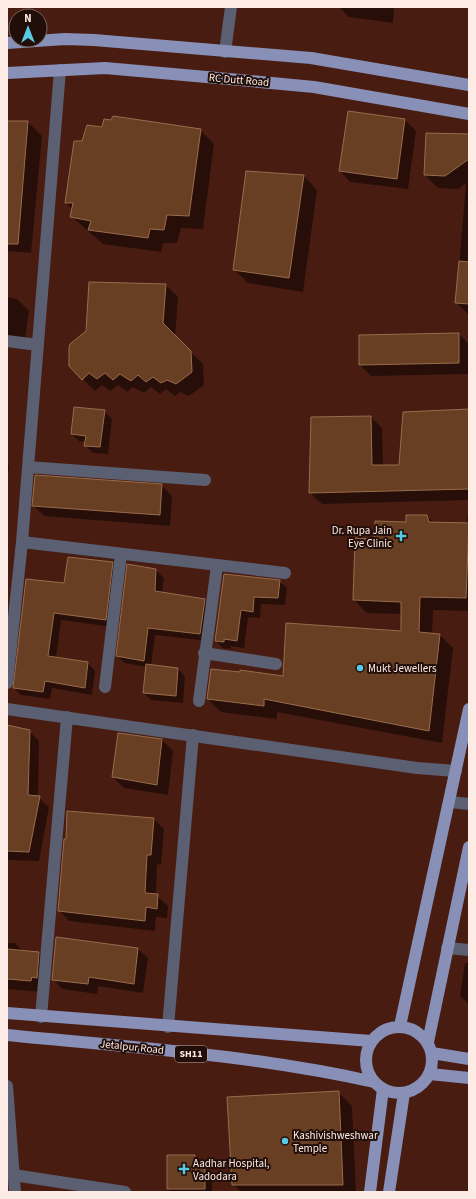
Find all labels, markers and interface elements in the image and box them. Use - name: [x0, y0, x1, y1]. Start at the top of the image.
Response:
- north arrow: [8, 8, 48, 48]
- text: N: [24, 11, 32, 26]
- street label: RC Dutt Road: [208, 70, 270, 90]
- place label: Dr. Rupa Jain Eye Clinic: [332, 523, 392, 551]
- marker: Dr. Rupa Jain Eye Clinic: [395, 530, 407, 542]
- place label: Mukt Jewellers: [368, 661, 437, 676]
- marker: Mukt Jewellers: [355, 663, 365, 673]
- street label: Jetalpur Road: [99, 1036, 165, 1058]
- road number: SH11: [175, 1046, 207, 1062]
- place label: Kashivishweshwar Temple: [293, 1128, 378, 1156]
- marker: Kashivishweshwar Temple: [280, 1136, 290, 1146]
- place label: Aadhar Hospital, Vadodara: [193, 1156, 270, 1184]
- marker: Aadhar Hospital, Vadodara: [178, 1163, 190, 1175]

